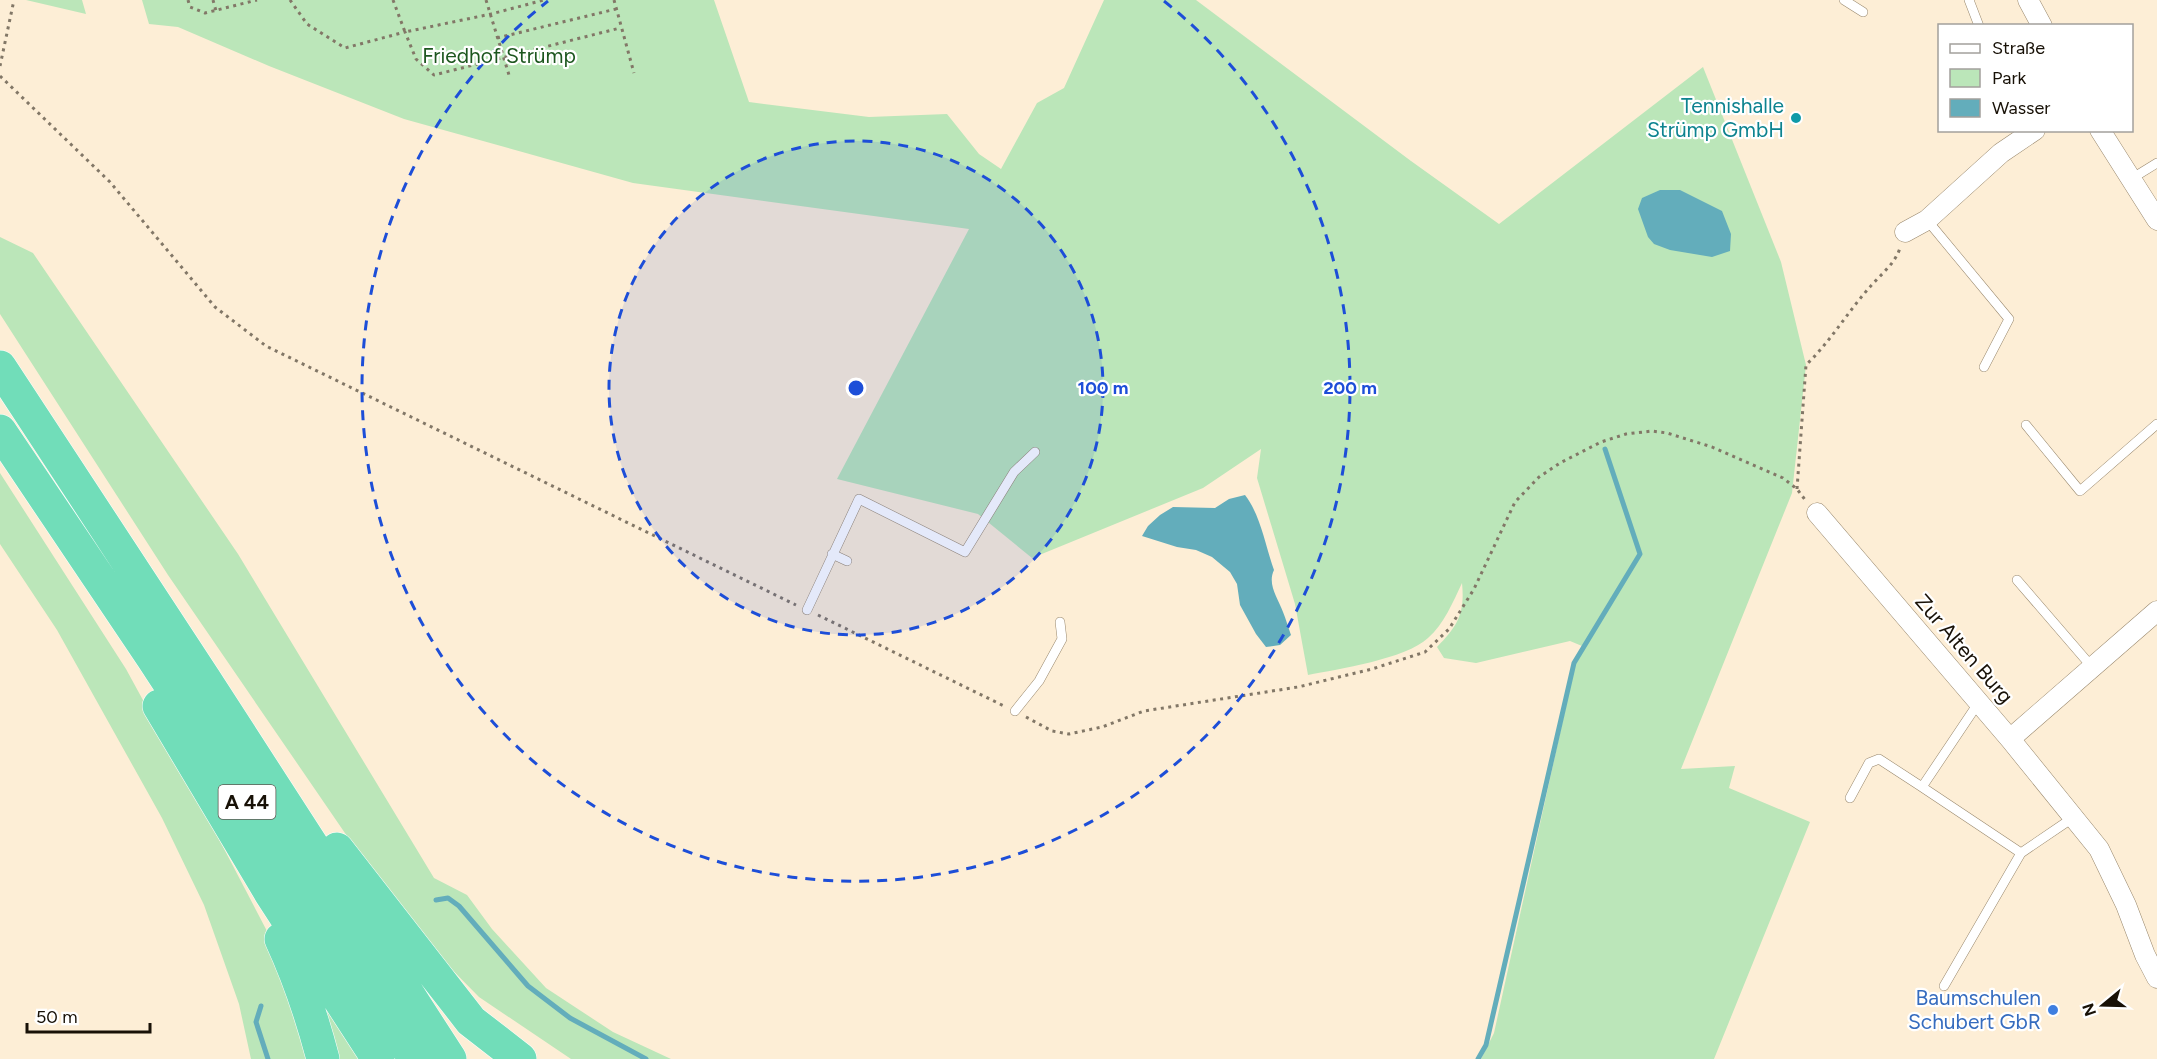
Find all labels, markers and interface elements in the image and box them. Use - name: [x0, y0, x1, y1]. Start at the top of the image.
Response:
- legend: [1938, 24, 2133, 132]
- text: Straße: [1992, 37, 2045, 59]
- park label: Friedhof Strümp: [422, 43, 576, 68]
- text: Park: [1992, 67, 2027, 89]
- place label: Tennishalle Strümp GmbH: [1647, 93, 1784, 142]
- text: Wasser: [1992, 97, 2050, 119]
- marker: Tennishalle Strümp GmbH: [1789, 111, 1803, 125]
- text: 100 m: [1078, 377, 1128, 399]
- text: 200 m: [1323, 377, 1377, 399]
- centre of rings: [846, 378, 866, 398]
- street label: Zur Alten Burg: [1910, 589, 2019, 708]
- road number: A 44: [218, 785, 276, 819]
- north arrow: [2073, 975, 2133, 1035]
- place label: Baumschulen Schubert GbR: [1908, 985, 2041, 1034]
- scale bar: [27, 996, 150, 1034]
- text: N: [2078, 1001, 2100, 1019]
- marker: Baumschulen Schubert GbR: [2046, 1003, 2060, 1017]
- text: 50 m: [36, 1006, 78, 1028]

